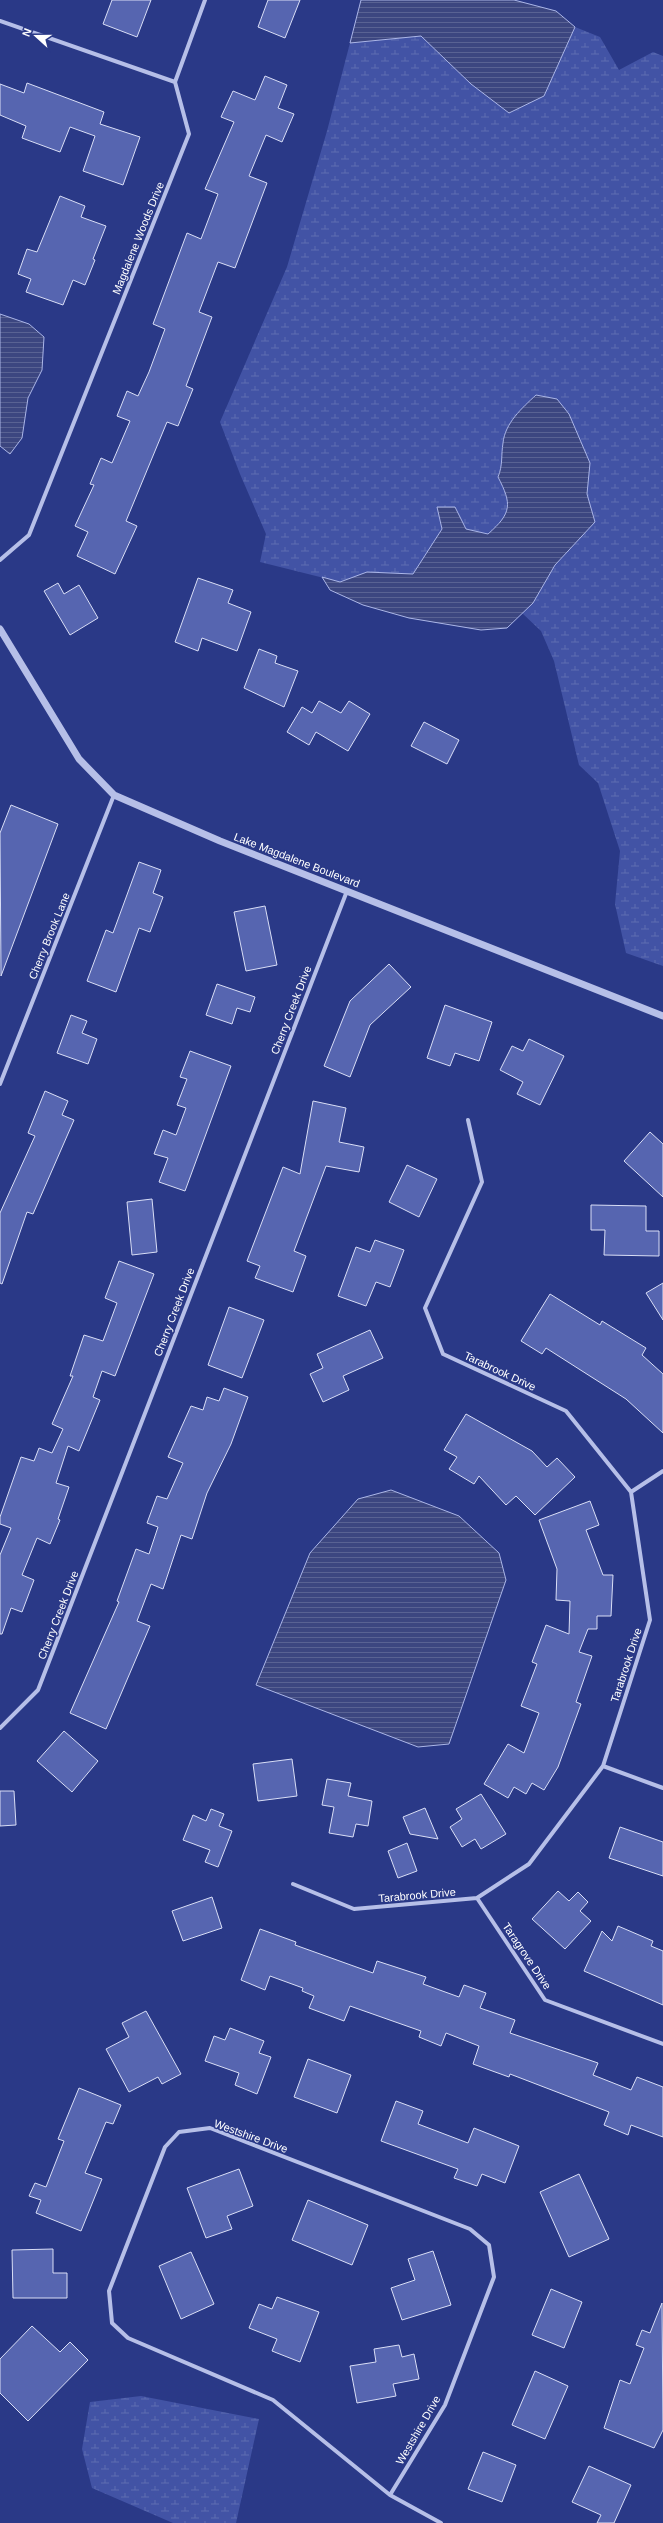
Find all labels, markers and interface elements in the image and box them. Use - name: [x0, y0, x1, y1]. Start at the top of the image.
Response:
- north arrow: [16, 16, 56, 56]
- text: N: [20, 27, 34, 38]
- street label: Magdalene Woods Drive: [110, 180, 166, 296]
- street label: Lake Magdalene Boulevard: [232, 830, 362, 890]
- street label: Cherry Brook Lane: [26, 891, 72, 981]
- street label: Cherry Creek Drive: [269, 964, 313, 1056]
- street label: Cherry Creek Drive: [152, 1266, 196, 1358]
- street label: Tarabrook Drive: [462, 1349, 538, 1393]
- street label: Cherry Creek Drive: [36, 1569, 80, 1661]
- street label: Tarabrook Drive: [608, 1626, 644, 1704]
- street label: Tarabrook Drive: [378, 1886, 456, 1904]
- street label: Taragrove Drive: [500, 1920, 554, 1992]
- street label: Westshire Drive: [213, 2117, 289, 2155]
- street label: Westshire Drive: [393, 2393, 443, 2467]

